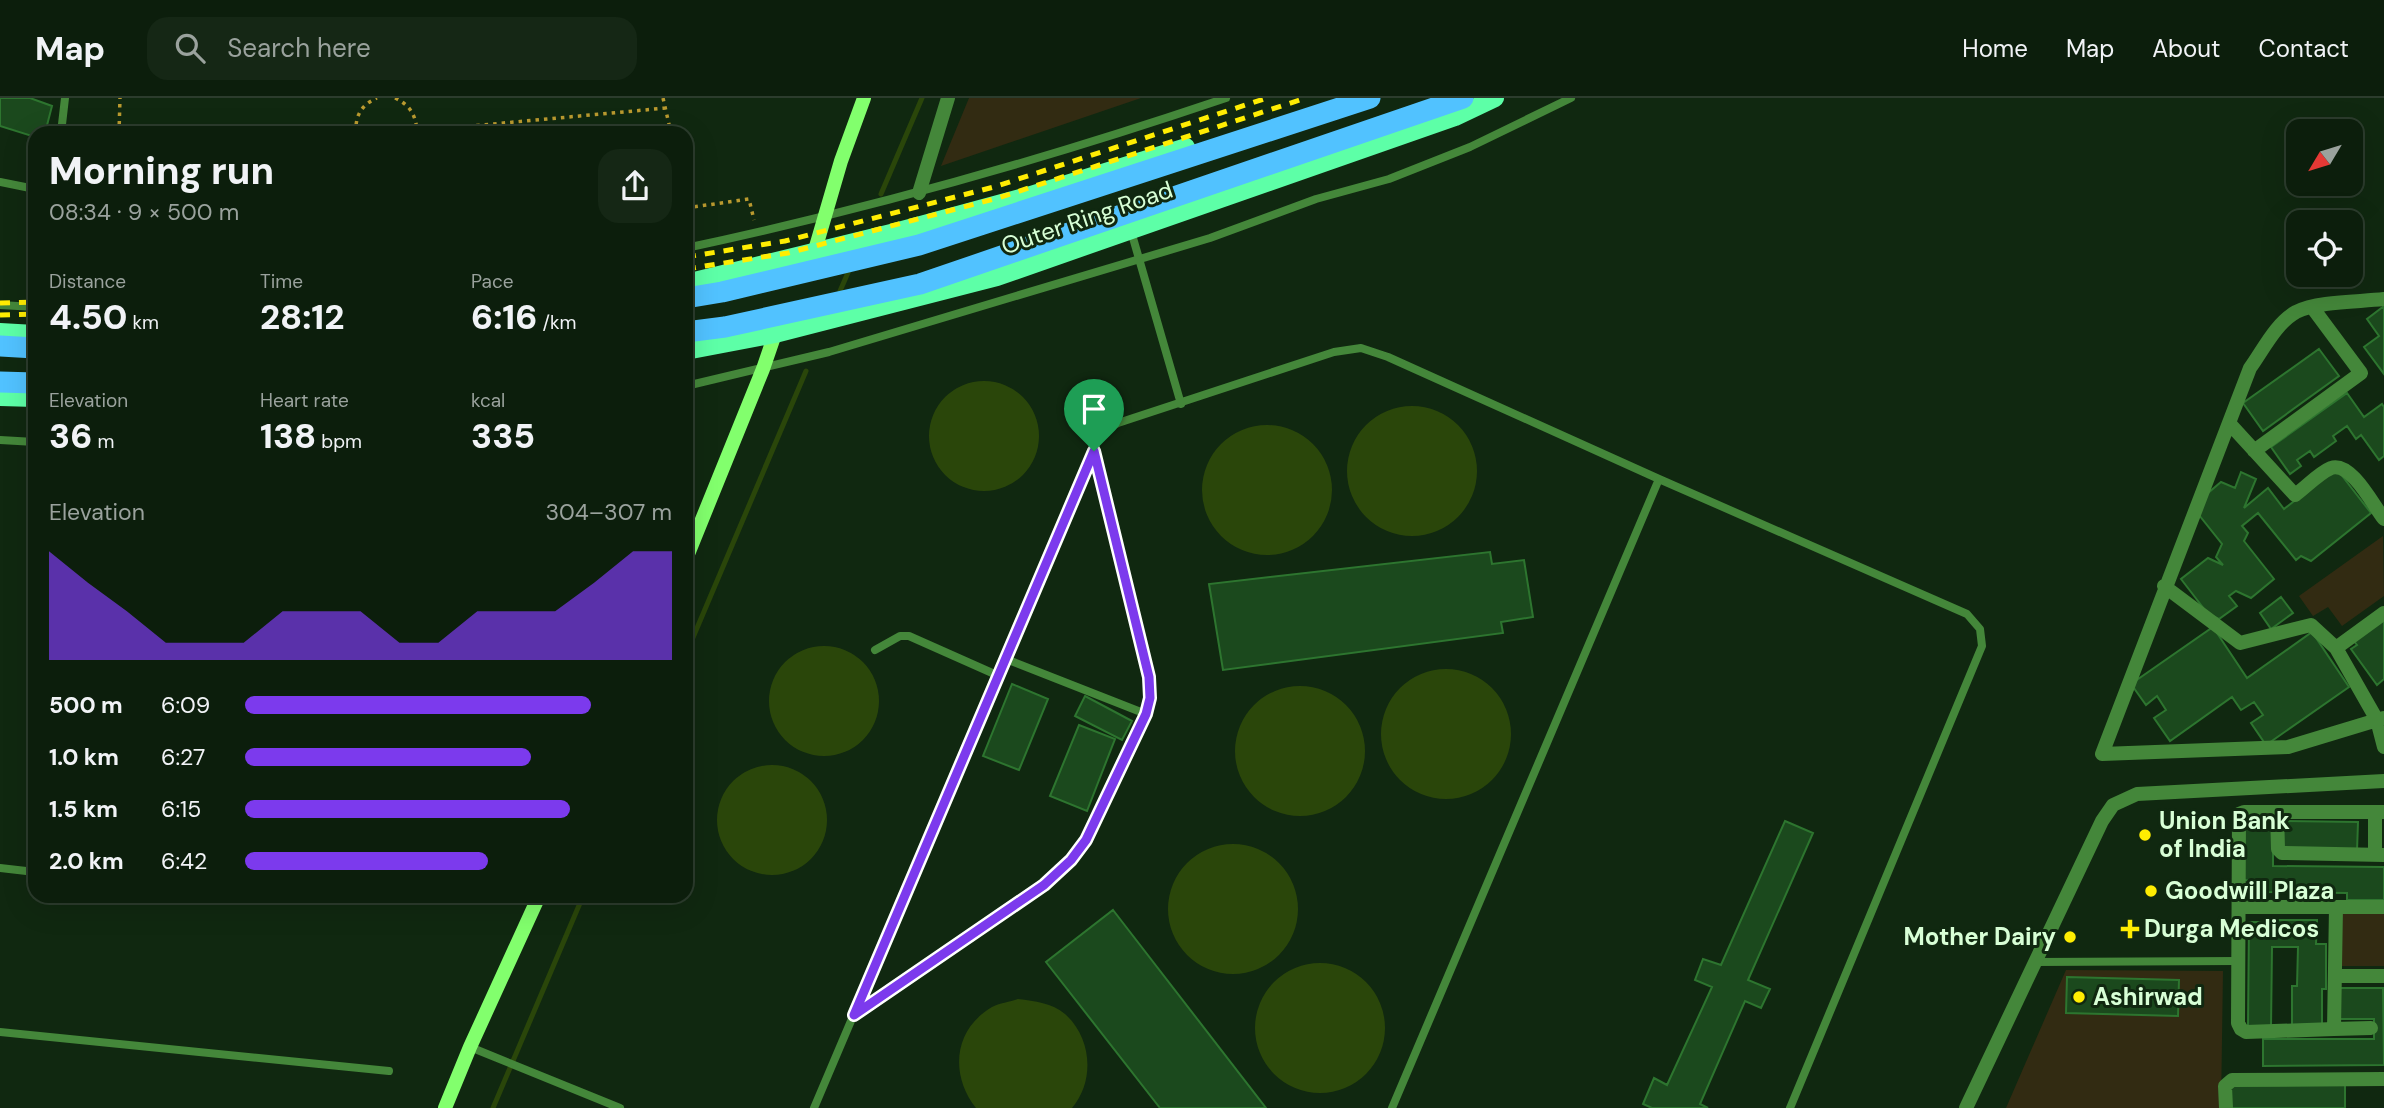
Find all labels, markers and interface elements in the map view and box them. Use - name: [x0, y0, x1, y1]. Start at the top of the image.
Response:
- search box: [147, 17, 637, 80]
- text: Map: [35, 27, 105, 70]
- icon: search: [171, 29, 209, 67]
- text: Search here: [227, 31, 371, 65]
- text: Home: [1962, 33, 2028, 64]
- text: Map: [2066, 33, 2114, 64]
- text: About: [2152, 33, 2221, 64]
- text: Contact: [2259, 33, 2349, 64]
- north arrow: [2286, 119, 2362, 196]
- map controls: [2286, 119, 2363, 287]
- text: Morning run: [49, 146, 274, 196]
- button: share: [598, 149, 672, 223]
- street label: Outer Ring Road: [997, 174, 1177, 261]
- text: 08:34 · 9 × 500 m: [49, 197, 239, 227]
- button: locate: [2286, 210, 2363, 287]
- text: Distance: [49, 269, 126, 294]
- text: Time: [260, 269, 303, 294]
- text: Pace: [471, 269, 514, 294]
- text: 4.50: [49, 294, 127, 340]
- text: 28:12: [260, 294, 345, 340]
- text: 6:16: [471, 294, 537, 340]
- text: km: [127, 310, 159, 335]
- text: /km: [537, 310, 576, 335]
- pin: [1064, 379, 1124, 451]
- text: Elevation: [49, 388, 128, 413]
- text: Heart rate: [260, 388, 349, 413]
- text: kcal: [471, 388, 505, 413]
- icon: arrive: [1075, 390, 1113, 428]
- text: 36: [49, 413, 92, 459]
- text: 138: [260, 413, 316, 459]
- text: 335: [471, 413, 535, 459]
- text: m: [92, 429, 114, 454]
- text: bpm: [316, 429, 362, 454]
- text: Elevation: [49, 497, 145, 527]
- text: 304–307 m: [545, 497, 672, 527]
- text: 500 m: [49, 690, 123, 720]
- text: 6:09: [161, 690, 210, 720]
- text: 1.0 km: [49, 742, 119, 772]
- text: 6:27: [161, 742, 205, 772]
- text: 1.5 km: [49, 794, 118, 824]
- text: 6:15: [161, 794, 201, 824]
- place label: Union Bank of India: [2159, 805, 2290, 864]
- marker: Union Bank of India: [2137, 827, 2153, 843]
- text: 2.0 km: [49, 846, 124, 876]
- text: 6:42: [161, 846, 207, 876]
- place label: Goodwill Plaza: [2165, 875, 2334, 906]
- marker: Goodwill Plaza: [2143, 883, 2159, 899]
- place label: Durga Medicos: [2144, 913, 2319, 944]
- place label: Mother Dairy: [1904, 921, 2056, 952]
- marker: Durga Medicos: [2122, 921, 2138, 937]
- marker: Mother Dairy: [2062, 929, 2078, 945]
- place label: Ashirwad: [2093, 981, 2203, 1012]
- marker: Ashirwad: [2071, 989, 2087, 1005]

